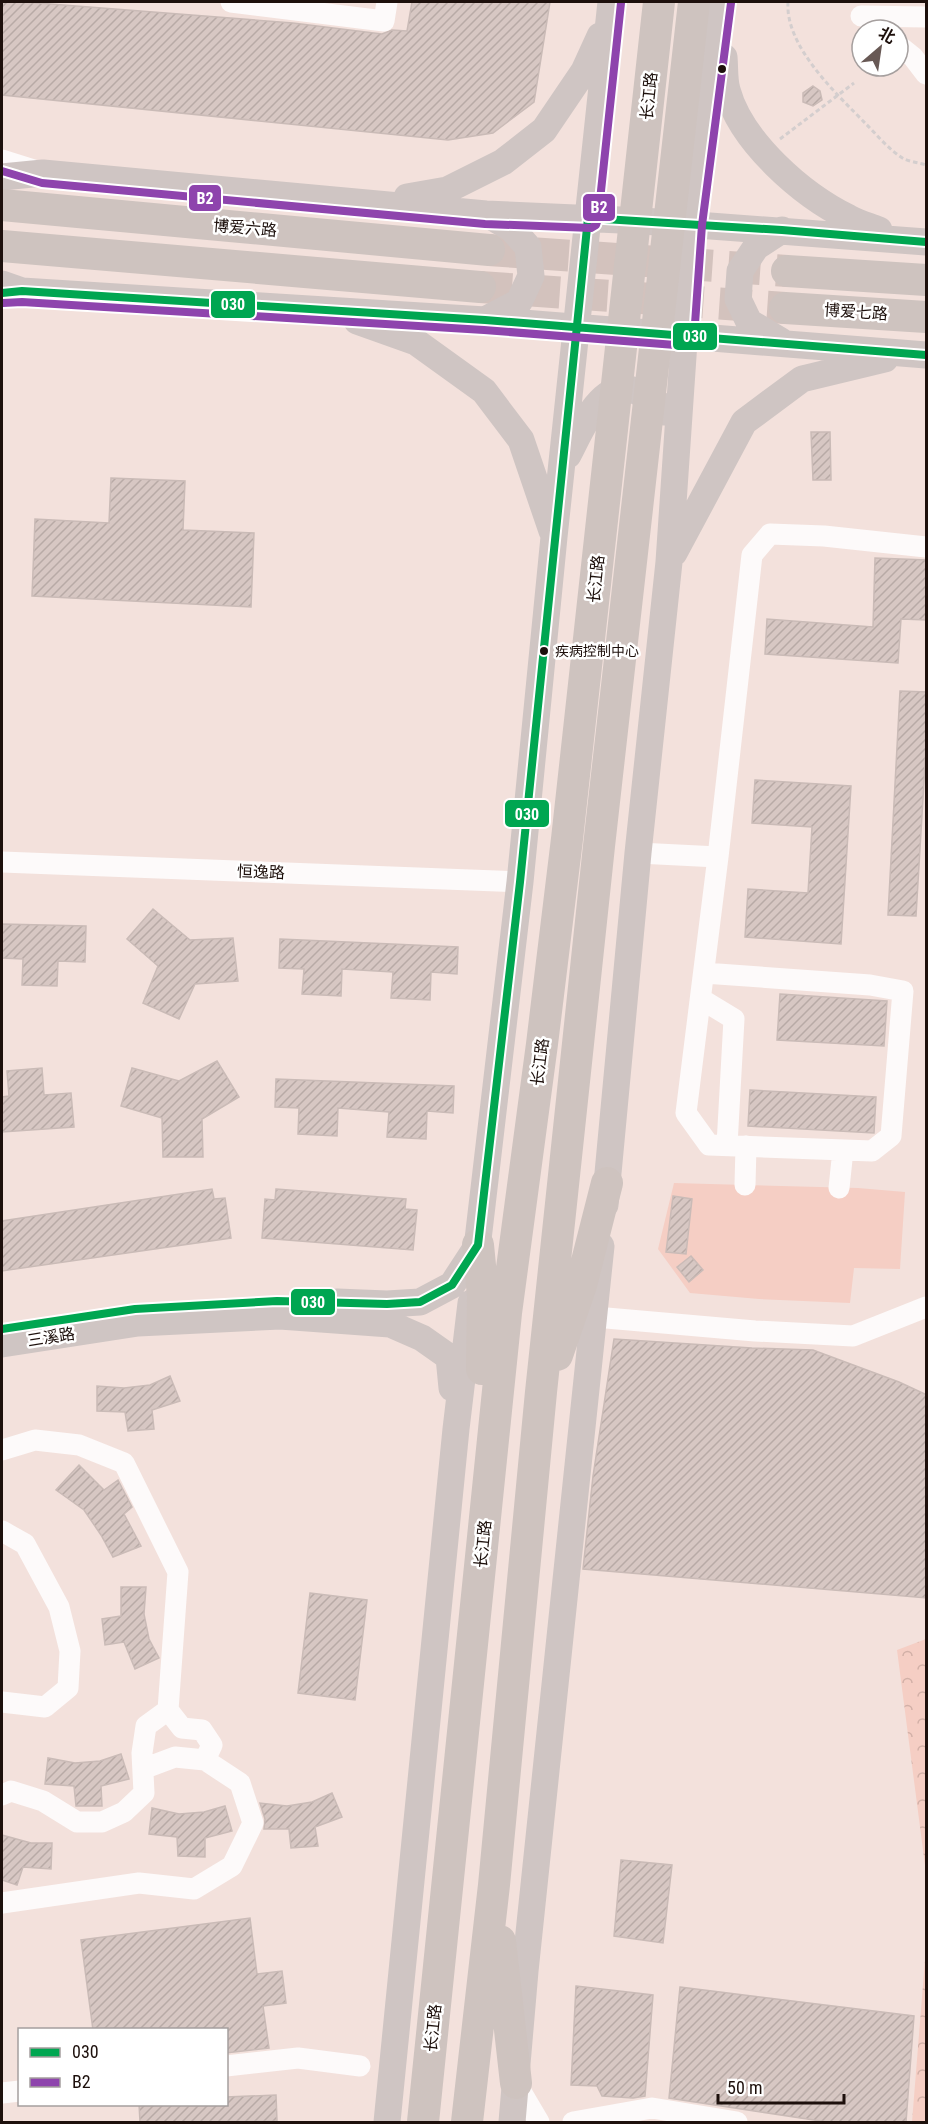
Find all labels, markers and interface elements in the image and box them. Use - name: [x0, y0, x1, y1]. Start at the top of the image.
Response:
- north arrow: [850, 18, 910, 78]
- text: 北: [875, 23, 899, 48]
- unlabelled marker: [716, 63, 728, 75]
- street label: 长江路: [637, 71, 661, 121]
- line badge: B2: [188, 184, 222, 212]
- text: B2: [196, 189, 214, 208]
- line badge: B2: [582, 193, 616, 222]
- text: B2: [590, 198, 608, 217]
- street label: 博爱六路: [212, 216, 278, 240]
- line badge: 030: [210, 290, 256, 319]
- text: 030: [221, 295, 245, 314]
- street label: 博爱七路: [823, 300, 889, 324]
- line badge: 030: [672, 322, 718, 351]
- text: 030: [683, 327, 707, 346]
- street label: 长江路: [584, 554, 608, 604]
- place label: 疾病控制中心: [555, 643, 639, 659]
- marker: 疾病控制中心: [538, 645, 550, 657]
- line badge: 030: [504, 799, 550, 828]
- text: 030: [515, 805, 539, 824]
- street label: 恒逸路: [237, 862, 285, 882]
- street label: 长江路: [528, 1037, 552, 1087]
- line badge: 030: [290, 1288, 336, 1316]
- text: 030: [301, 1293, 325, 1312]
- street label: 三溪路: [26, 1324, 76, 1350]
- street label: 长江路: [471, 1519, 495, 1569]
- street label: 长江路: [421, 2003, 445, 2053]
- legend: [18, 2028, 228, 2106]
- text: 030: [72, 2041, 99, 2062]
- scale bar: [718, 2067, 844, 2105]
- text: B2: [72, 2071, 91, 2092]
- text: 50 m: [727, 2077, 762, 2098]

